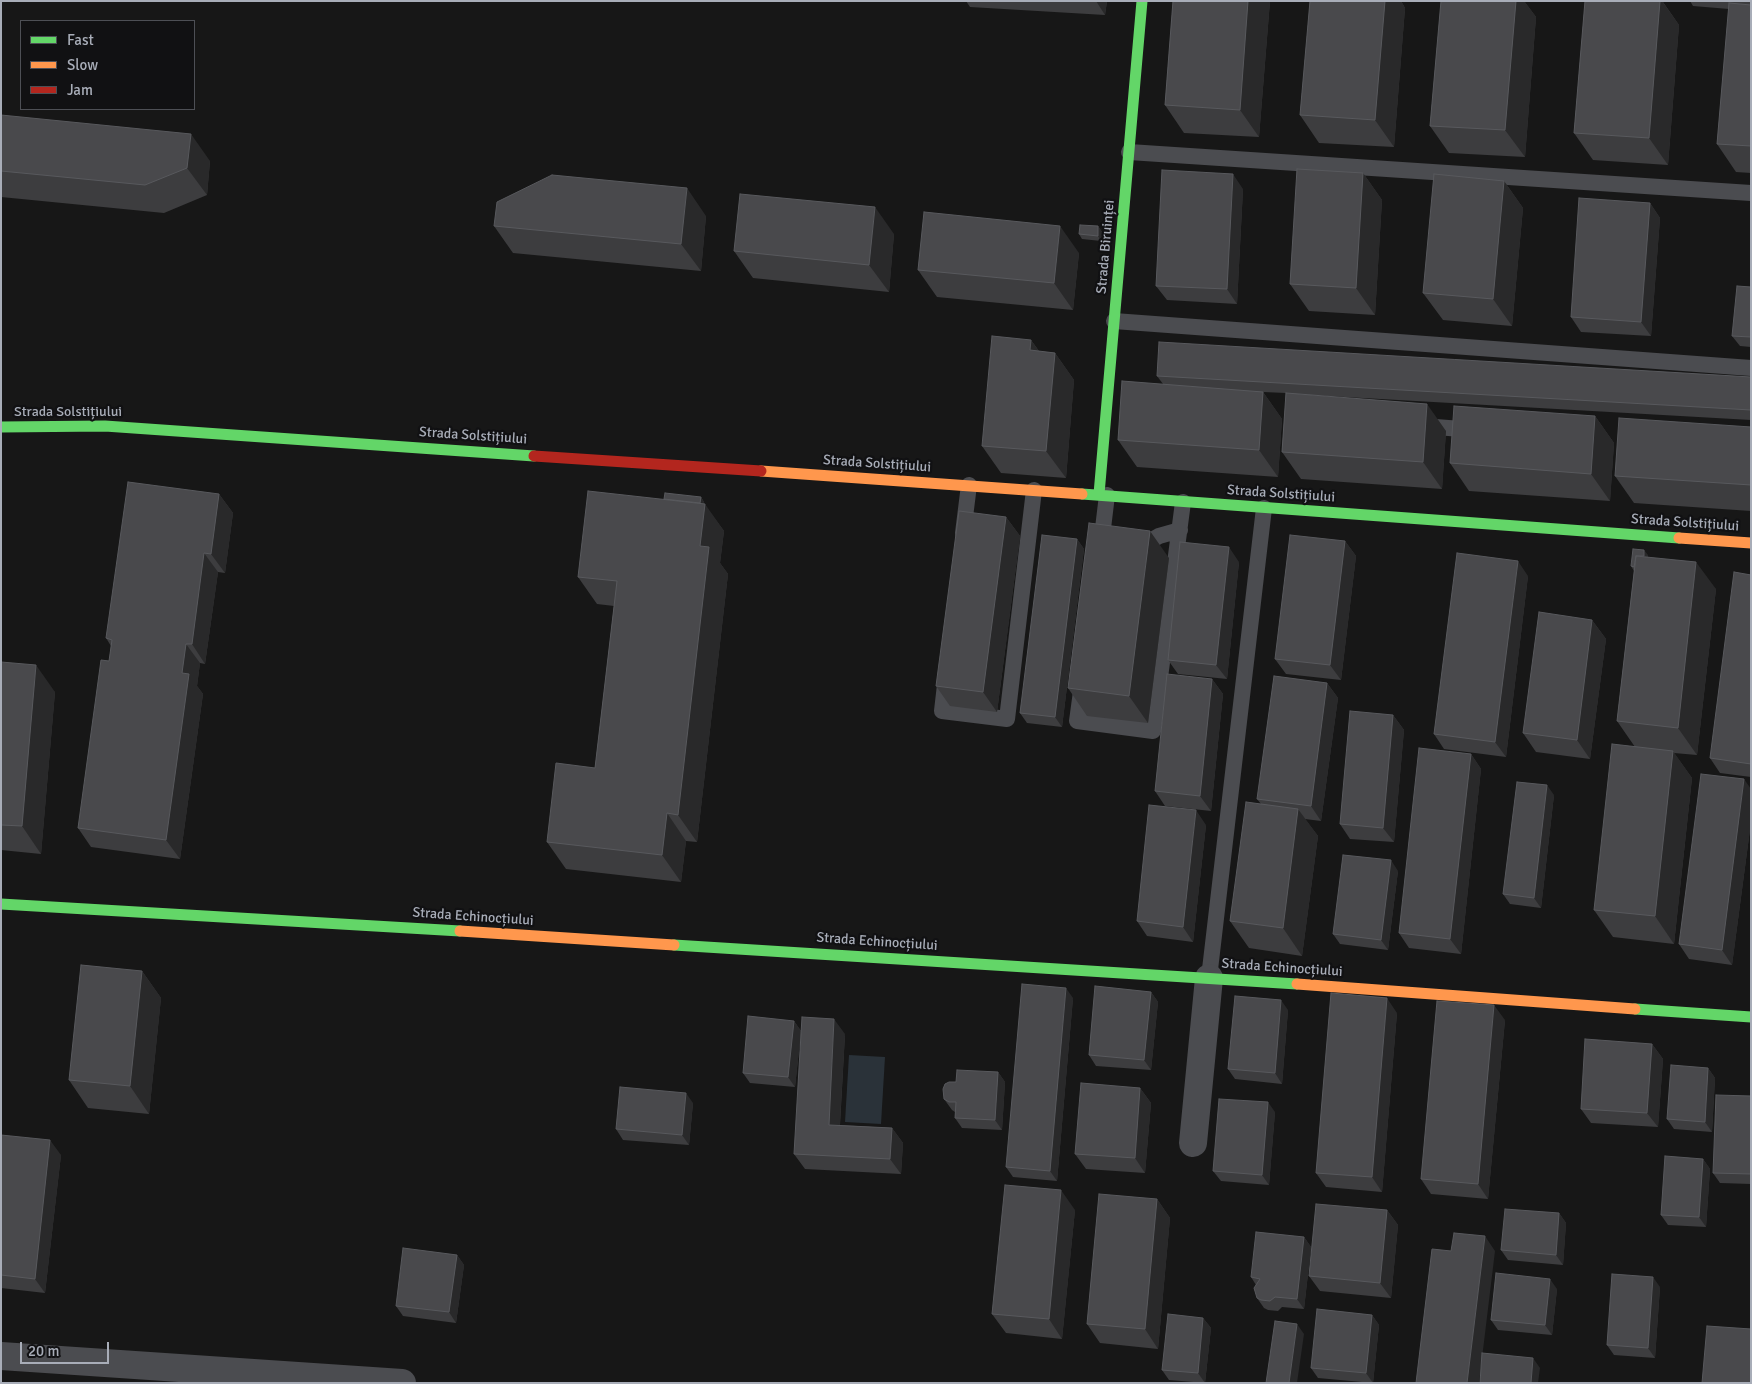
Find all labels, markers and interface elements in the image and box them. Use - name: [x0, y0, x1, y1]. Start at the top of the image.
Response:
- legend: [20, 20, 195, 110]
- text: Fast: [67, 31, 94, 49]
- text: Slow: [67, 56, 98, 74]
- text: Jam: [67, 81, 93, 99]
- street label: Strada Biruinței: [1094, 199, 1118, 295]
- street label: Strada Solstițiului: [14, 404, 122, 420]
- street label: Strada Solstițiului: [418, 424, 528, 448]
- street label: Strada Solstițiului: [822, 452, 932, 476]
- street label: Strada Solstițiului: [1226, 482, 1336, 506]
- street label: Strada Solstițiului: [1630, 511, 1740, 535]
- street label: Strada Echinocțiului: [412, 904, 534, 930]
- street label: Strada Echinocțiului: [816, 929, 938, 955]
- street label: Strada Echinocțiului: [1221, 955, 1343, 981]
- scale bar: [22, 1332, 111, 1364]
- text: 20 m: [28, 1342, 59, 1360]

